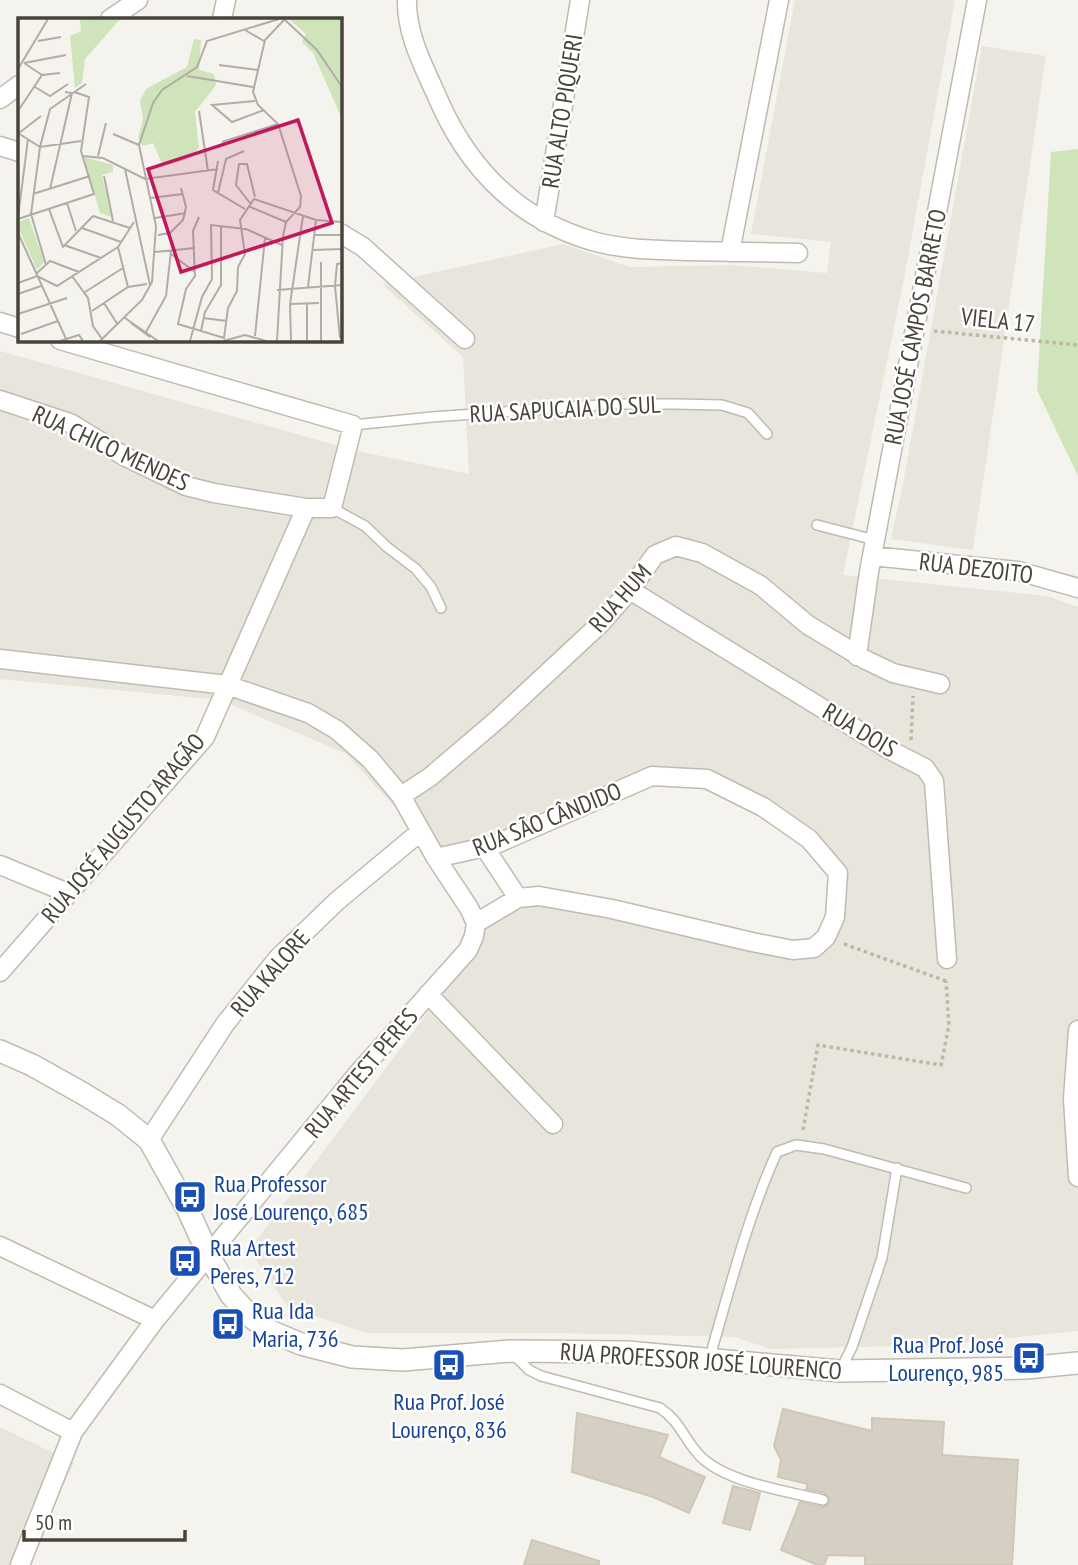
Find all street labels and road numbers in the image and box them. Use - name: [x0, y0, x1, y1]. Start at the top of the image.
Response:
- street label: RUA ALTO PIQUERI: [535, 32, 589, 190]
- street label: RUA JOSÉ CAMPOS BARRETO: [877, 207, 953, 447]
- street label: VIELA 17: [958, 301, 1037, 339]
- street label: RUA SAPUCAIA DO SUL: [469, 389, 661, 429]
- street label: RUA CHICO MENDES: [28, 398, 194, 498]
- street label: RUA DEZOITO: [917, 546, 1035, 590]
- street label: RUA HUM: [582, 558, 658, 638]
- street label: RUA DOIS: [817, 696, 903, 764]
- street label: RUA JOSÉ AUGUSTO ARAGÃO: [34, 727, 212, 929]
- street label: RUA SÃO CÂNDIDO: [468, 775, 626, 863]
- street label: RUA KALORE: [224, 923, 316, 1023]
- street label: RUA ARTEST PERES: [298, 1002, 424, 1144]
- street label: RUA PROFESSOR JOSÉ LOURENCO: [559, 1336, 843, 1386]

